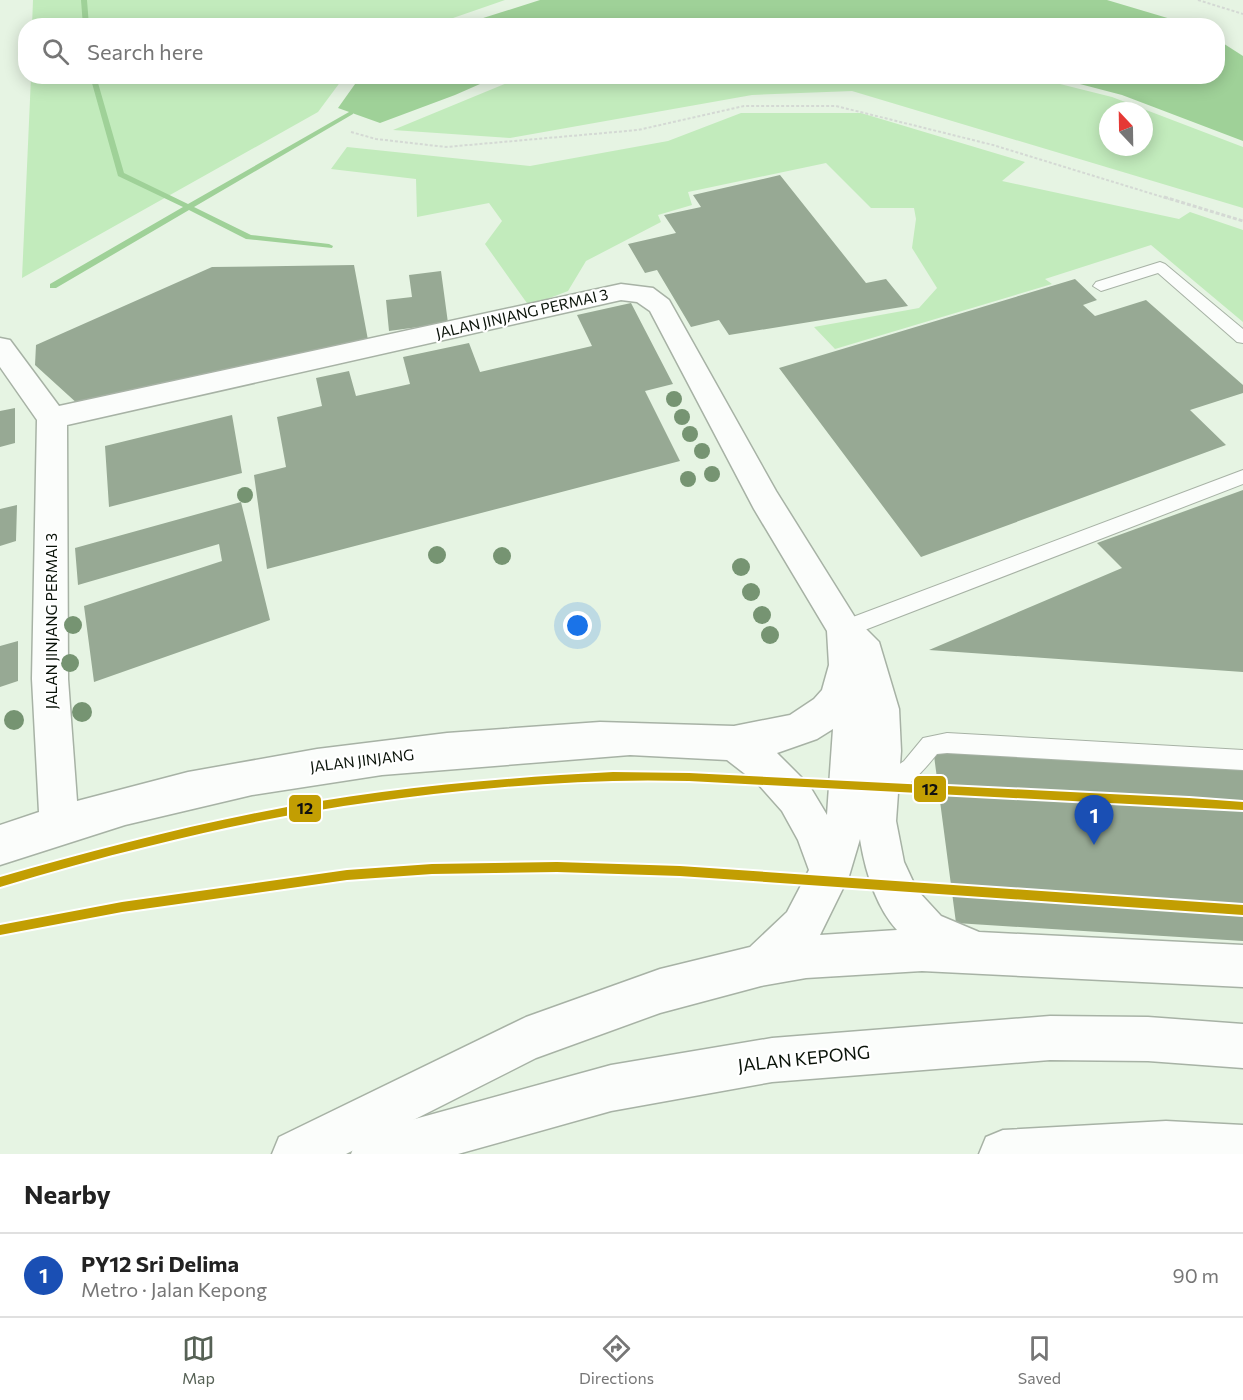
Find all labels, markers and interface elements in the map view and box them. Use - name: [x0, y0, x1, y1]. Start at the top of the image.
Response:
- search box: [18, 18, 1225, 84]
- icon: search: [39, 35, 72, 68]
- text: Search here: [87, 38, 203, 65]
- north arrow: [1099, 102, 1153, 156]
- street label: JALAN JINJANG PERMAI 3: [434, 284, 610, 342]
- street label: JALAN JINJANG PERMAI 3: [42, 533, 60, 709]
- your location: [563, 611, 592, 640]
- street label: JALAN JINJANG: [309, 745, 415, 775]
- line badge: 12: [913, 775, 947, 803]
- text: 12: [922, 779, 938, 798]
- line badge: 12: [288, 794, 322, 823]
- pin: 1: [1074, 796, 1114, 845]
- text: 12: [297, 798, 313, 817]
- street label: JALAN KEPONG: [737, 1040, 871, 1076]
- text: Nearby: [24, 1178, 111, 1209]
- text: PY12 Sri Delima: [81, 1250, 239, 1277]
- text: 1: [39, 1263, 48, 1287]
- text: 90 m: [1173, 1263, 1219, 1287]
- text: Metro · Jalan Kepong: [81, 1277, 267, 1301]
- tab: Map: [182, 1332, 215, 1387]
- tab: Directions: [579, 1332, 654, 1387]
- tab: Saved: [1018, 1332, 1061, 1387]

